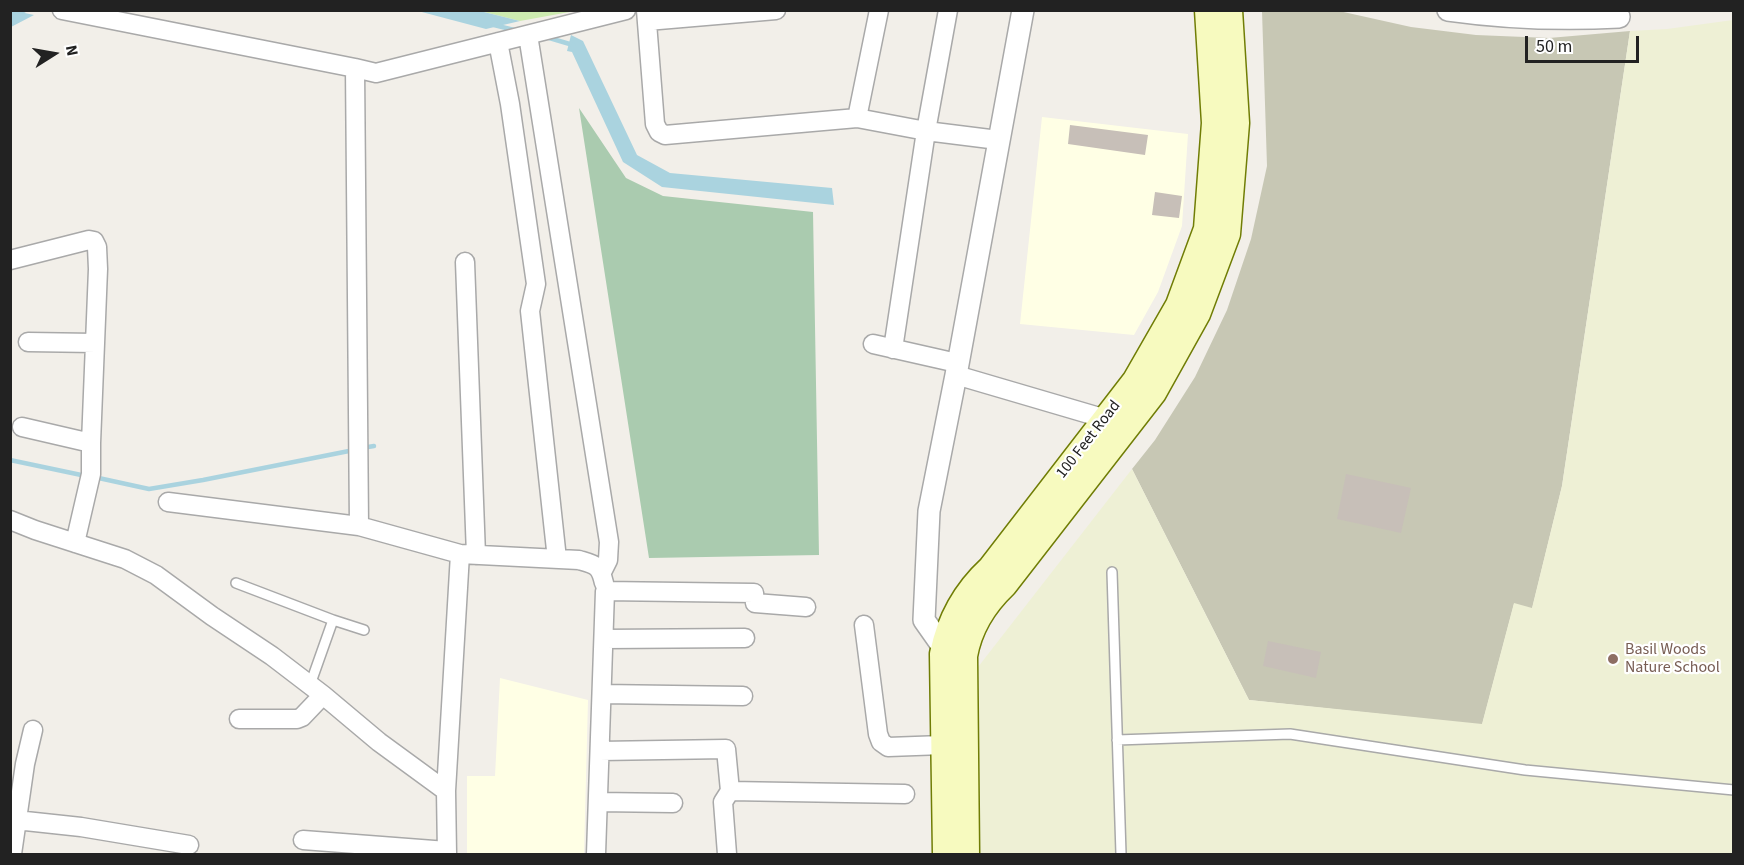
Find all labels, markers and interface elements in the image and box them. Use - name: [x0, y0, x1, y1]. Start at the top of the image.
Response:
- north arrow: [24, 24, 84, 84]
- scale bar: [1528, 24, 1642, 62]
- text: 50 m: [1536, 34, 1572, 59]
- text: N: [60, 43, 83, 58]
- street label: 100 Feet Road: [1053, 397, 1125, 483]
- place label: Basil Woods Nature School: [1625, 640, 1720, 678]
- marker: Basil Woods Nature School: [1606, 652, 1620, 666]

